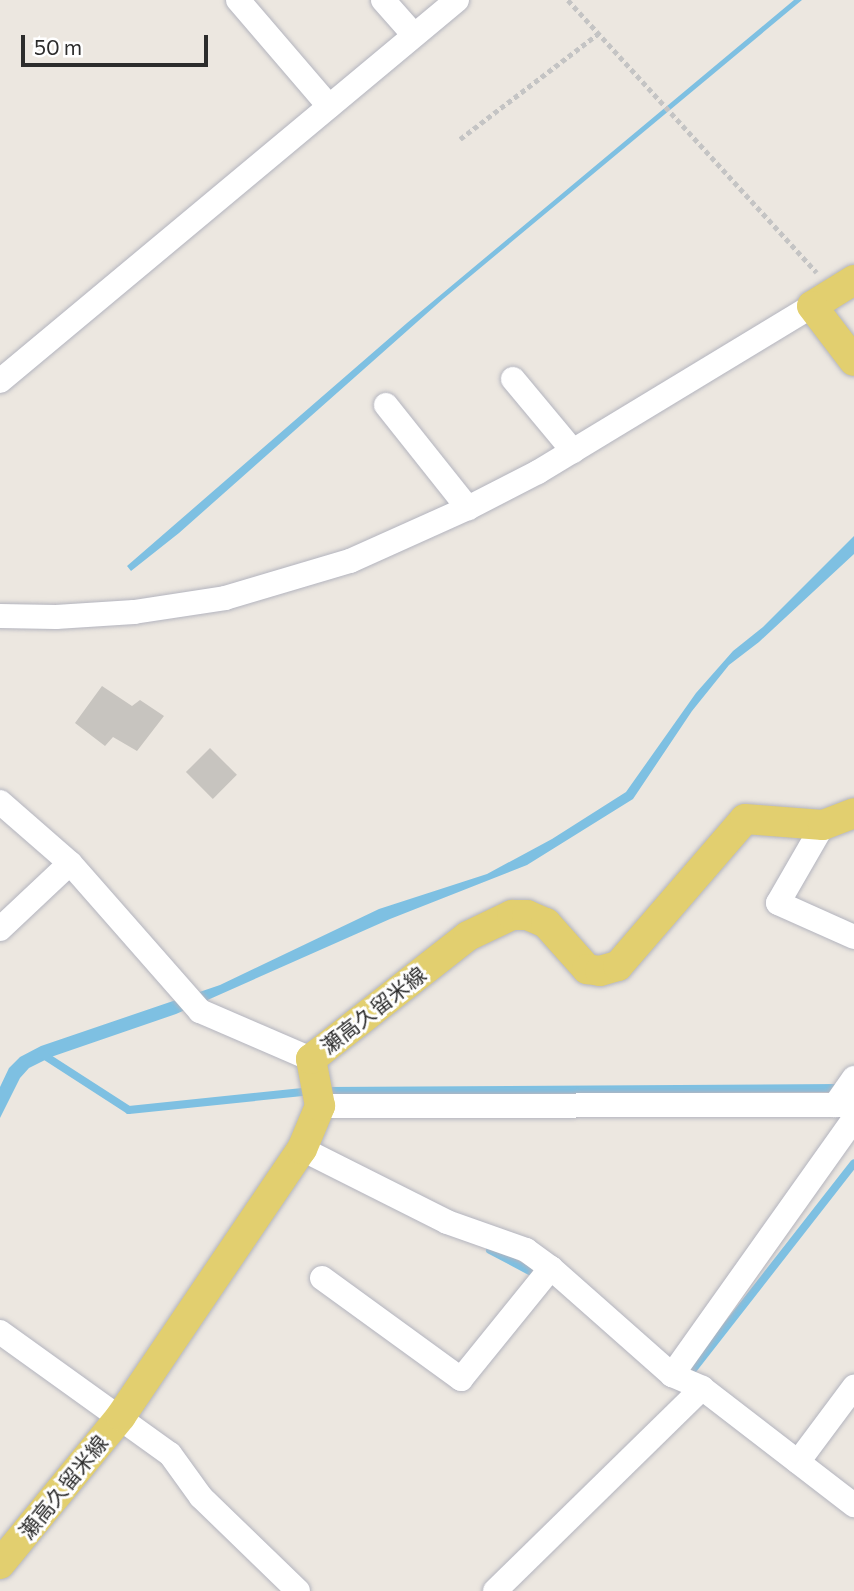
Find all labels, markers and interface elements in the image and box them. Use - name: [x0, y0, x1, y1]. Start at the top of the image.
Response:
- scale bar: [24, 21, 212, 65]
- text: 50 m: [34, 34, 82, 59]
- street label: 瀬高久留米線: [316, 961, 430, 1059]
- street label: 瀬高久留米線: [14, 1430, 112, 1544]

